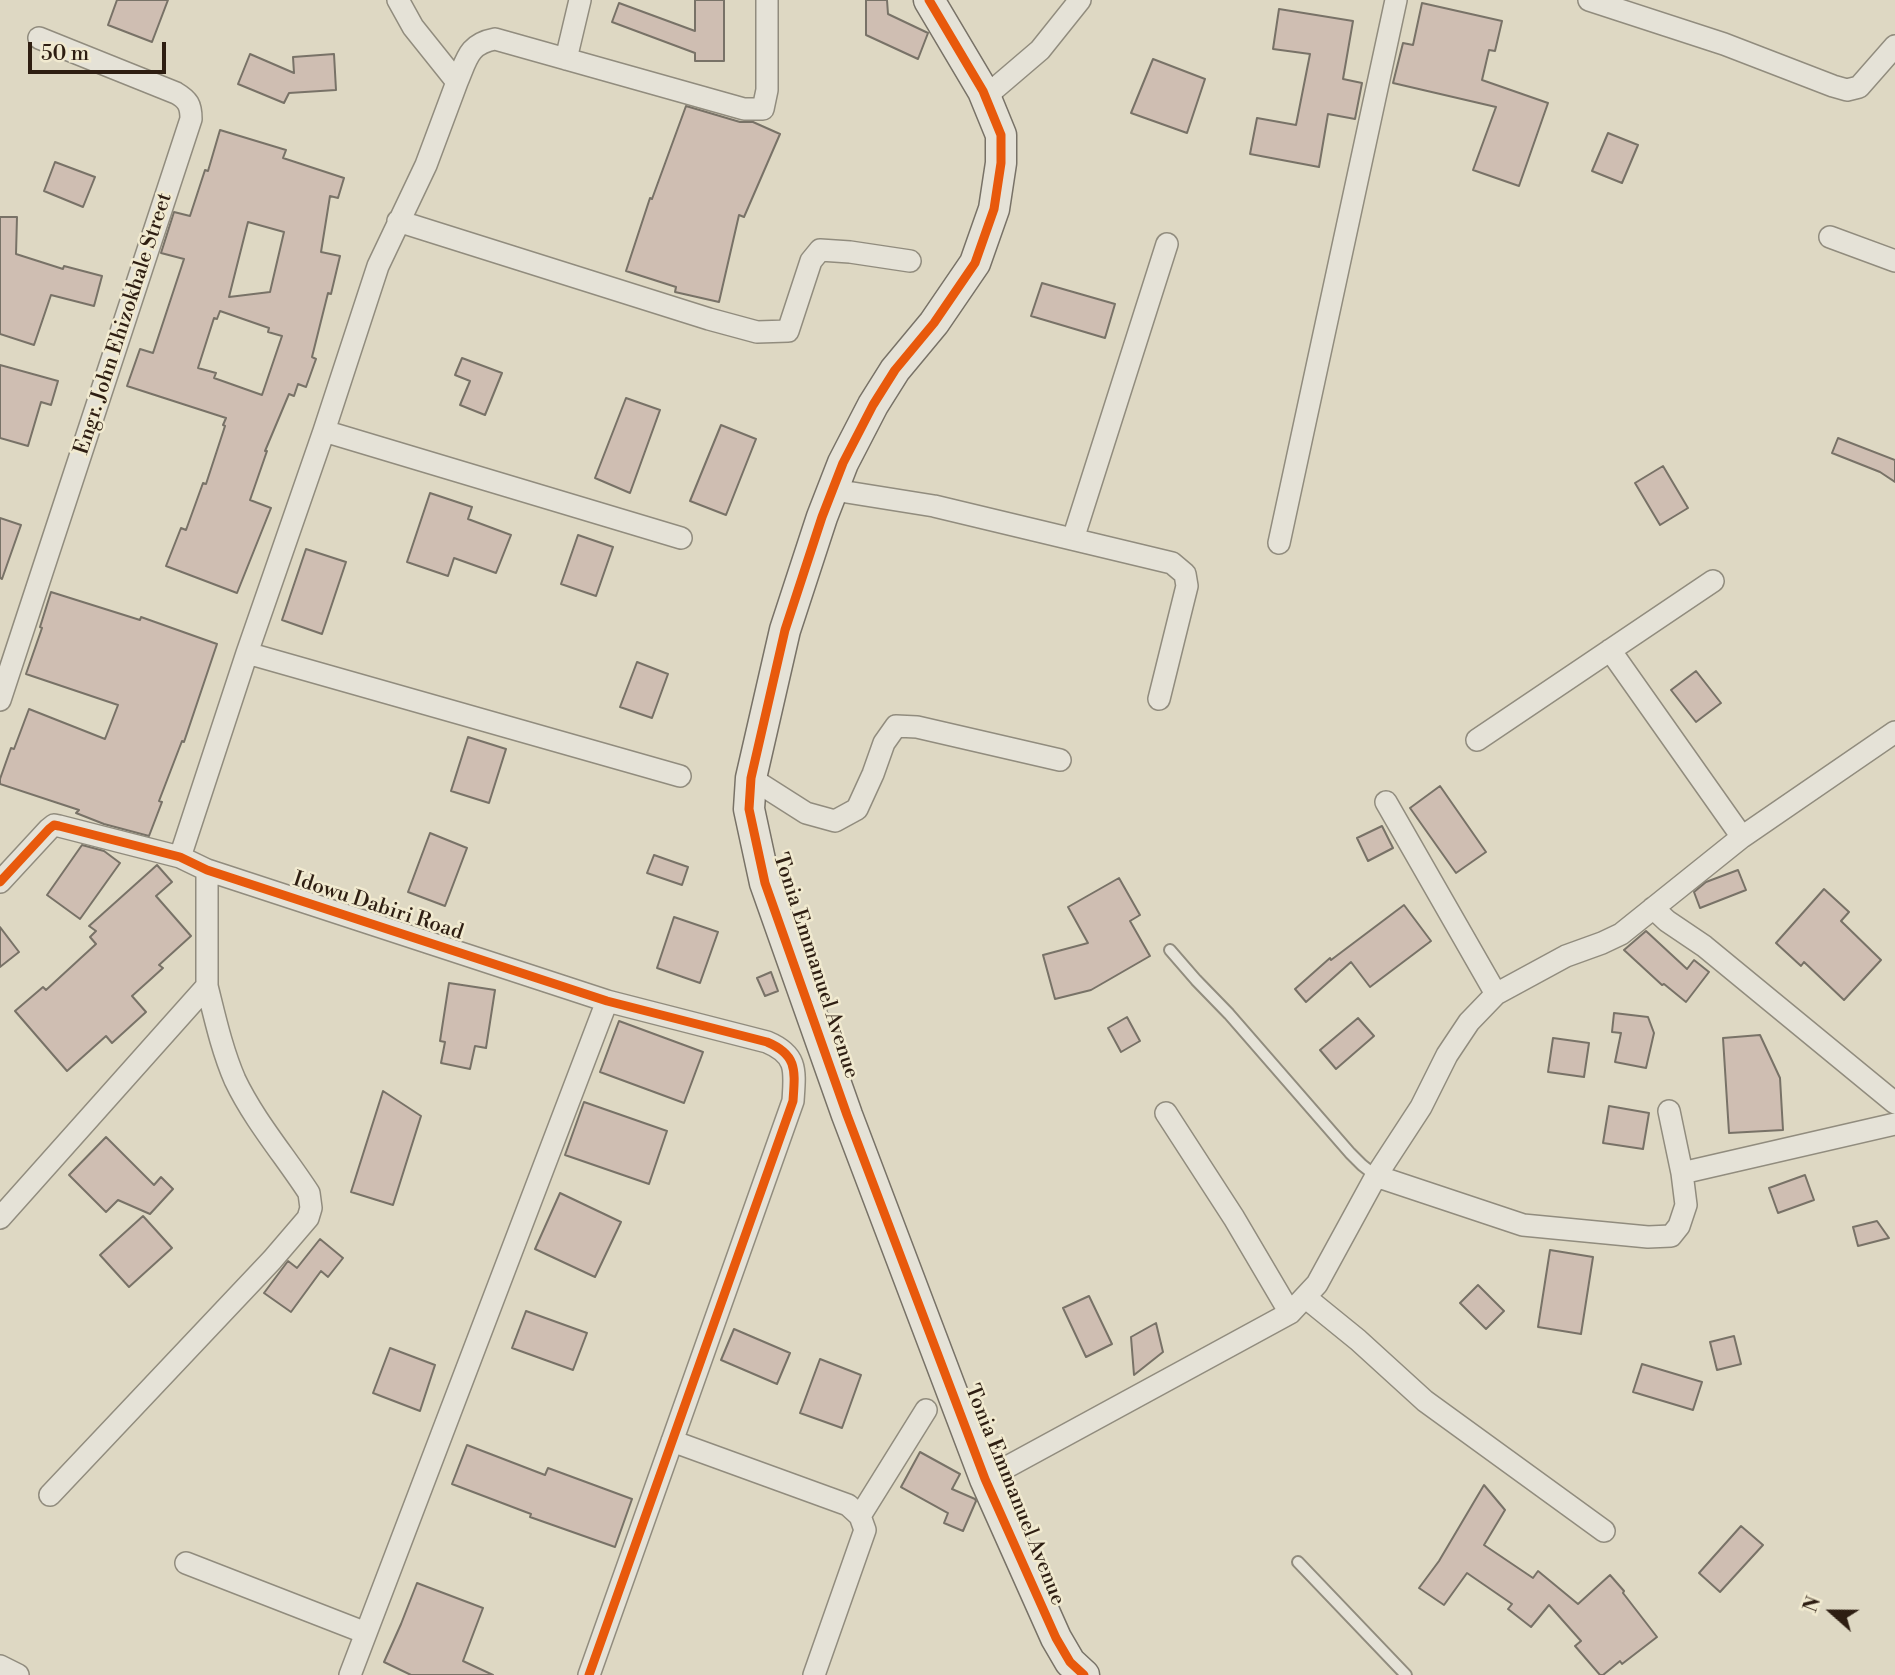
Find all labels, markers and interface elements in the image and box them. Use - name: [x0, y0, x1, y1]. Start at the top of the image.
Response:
- scale bar: [32, 28, 170, 72]
- text: 50 m: [41, 41, 89, 67]
- street label: Engr. John Ehizokhale Street: [70, 190, 178, 458]
- street label: Tonia Emmanuel Avenue: [767, 850, 863, 1082]
- street label: Idowu Dabiri Road: [290, 868, 466, 946]
- street label: Tonia Emmanuel Avenue: [958, 1381, 1070, 1609]
- north arrow: [1797, 1577, 1867, 1647]
- text: N: [1798, 1593, 1826, 1616]

